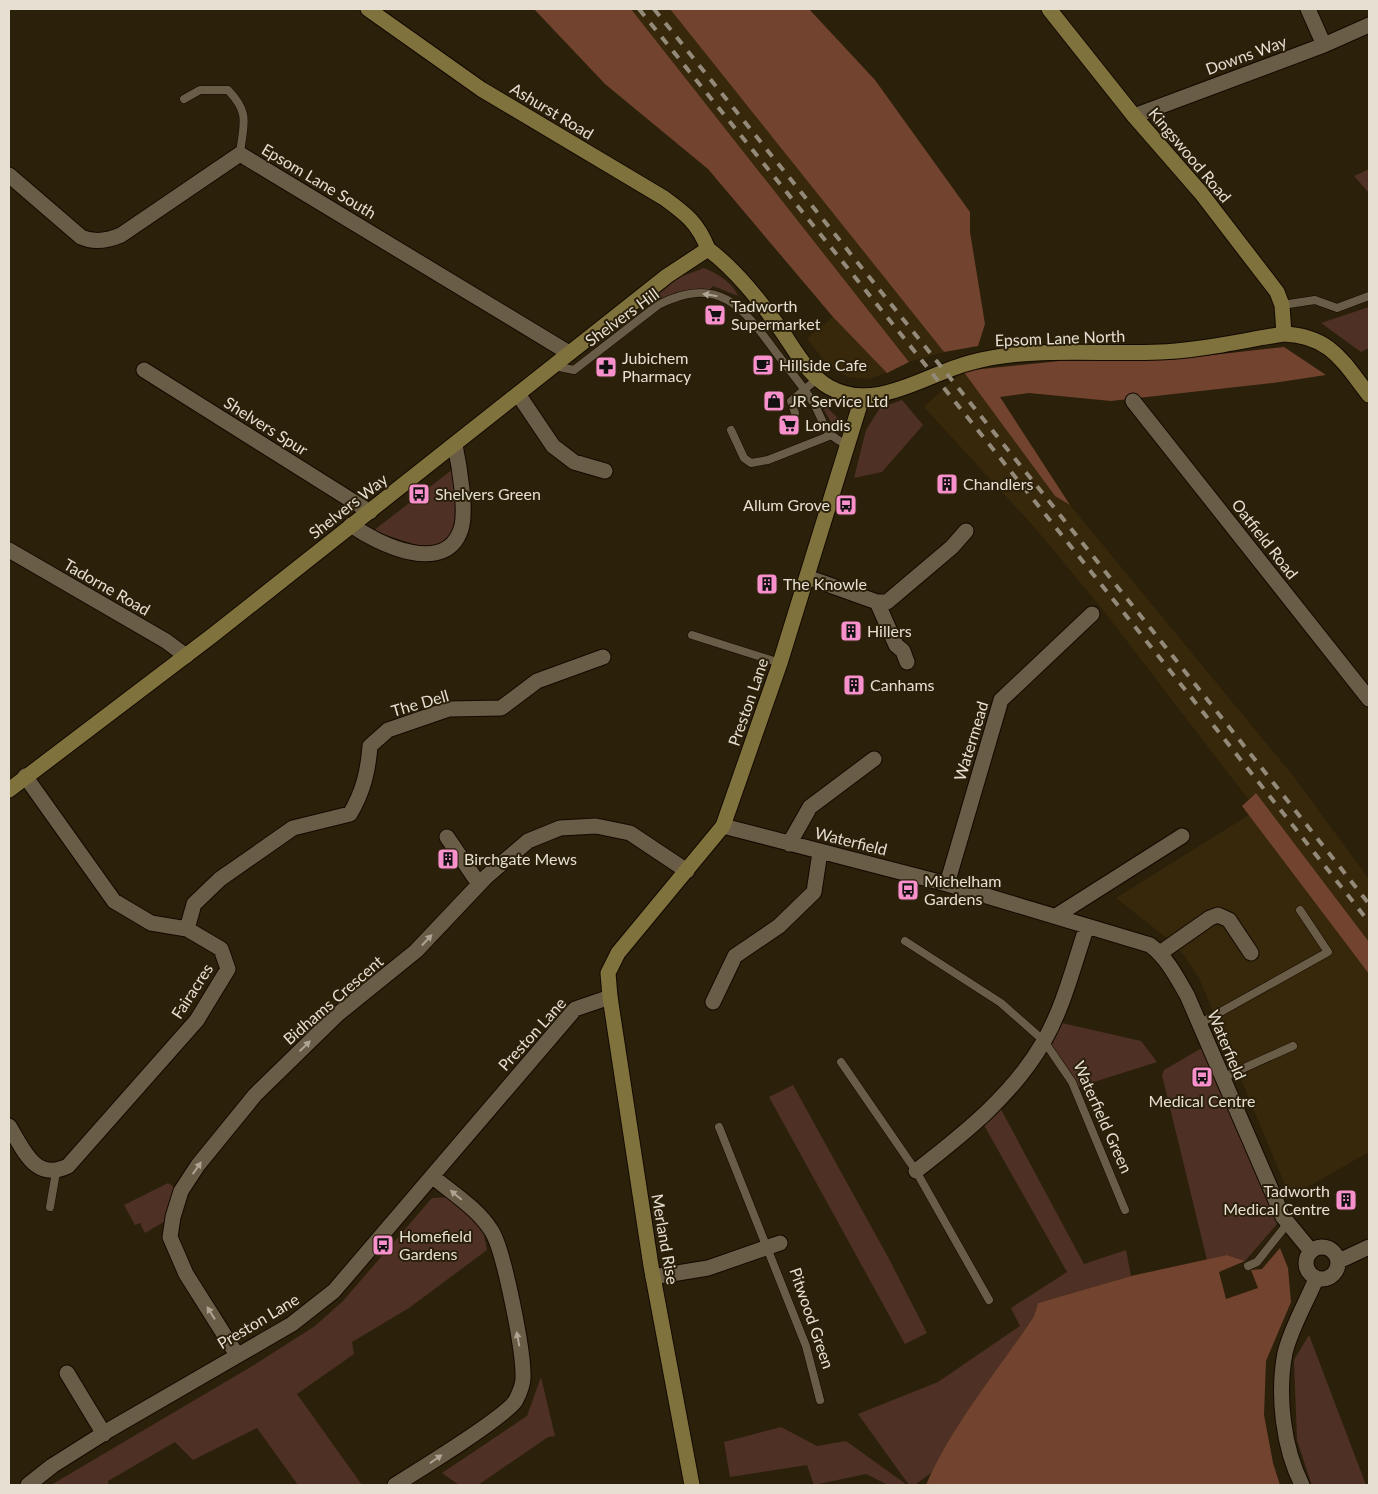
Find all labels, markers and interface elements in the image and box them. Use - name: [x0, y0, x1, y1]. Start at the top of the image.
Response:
- street label: Downs Way: [1203, 31, 1290, 78]
- street label: Ashurst Road: [507, 78, 597, 143]
- street label: Kingswood Road: [1145, 103, 1236, 206]
- street label: Epsom Lane South: [259, 139, 380, 222]
- street label: Shelvers Hill: [581, 283, 662, 350]
- one-way arrow: [702, 291, 718, 299]
- place label: Tadworth Supermarket: [731, 296, 821, 333]
- supermarket icon: Tadworth Supermarket: [703, 303, 727, 327]
- street label: Epsom Lane North: [994, 326, 1125, 349]
- place label: Jubichem Pharmacy: [622, 348, 692, 385]
- cafe icon: Hillside Cafe: [751, 353, 775, 377]
- pharmacy icon: Jubichem Pharmacy: [594, 355, 618, 379]
- place label: Hillside Cafe: [779, 355, 867, 374]
- shop icon: JR Service Ltd: [762, 389, 786, 413]
- place label: JR Service Ltd: [790, 391, 888, 410]
- street label: Shelvers Spur: [221, 392, 312, 459]
- supermarket icon: Londis: [777, 413, 801, 437]
- place label: Londis: [805, 415, 850, 434]
- street label: Shelvers Way: [305, 469, 391, 542]
- building icon: Chandlers: [935, 472, 959, 496]
- place label: Chandlers: [963, 474, 1033, 493]
- bus stop icon: Shelvers Green: [407, 482, 431, 506]
- place label: Shelvers Green: [435, 484, 541, 503]
- bus stop icon: Allum Grove: [834, 493, 858, 517]
- place label: Allum Grove: [743, 495, 830, 514]
- street label: Oatfield Road: [1228, 495, 1302, 582]
- street label: Tadorne Road: [61, 554, 154, 619]
- building icon: The Knowle: [755, 572, 779, 596]
- place label: The Knowle: [783, 574, 867, 593]
- building icon: Hillers: [839, 619, 863, 643]
- place label: Hillers: [867, 621, 912, 640]
- street label: Preston Lane: [724, 655, 771, 748]
- building icon: Canhams: [842, 673, 866, 697]
- place label: Canhams: [870, 675, 935, 694]
- street label: The Dell: [389, 685, 451, 720]
- street label: Watermead: [949, 699, 992, 783]
- street label: Waterfield: [813, 822, 889, 859]
- building icon: Birchgate Mews: [436, 847, 460, 871]
- place label: Birchgate Mews: [464, 849, 577, 868]
- place label: Michelham Gardens: [924, 871, 1001, 908]
- bus stop icon: Michelham Gardens: [896, 878, 920, 902]
- one-way arrow: [421, 934, 433, 946]
- street label: Bidhams Crescent: [279, 951, 387, 1048]
- street label: Fairacres: [167, 960, 216, 1022]
- street label: Preston Lane: [494, 993, 569, 1074]
- street label: Waterfield: [1204, 1007, 1251, 1082]
- one-way arrow: [298, 1041, 310, 1053]
- street label: Waterfield Green: [1070, 1058, 1137, 1176]
- bus stop icon: Medical Centre: [1190, 1065, 1214, 1089]
- place label: Medical Centre: [1149, 1091, 1255, 1110]
- one-way arrow: [192, 1161, 202, 1174]
- place label: Tadworth Medical Centre: [1223, 1181, 1330, 1218]
- building icon: Tadworth Medical Centre: [1334, 1188, 1358, 1212]
- one-way arrow: [449, 1190, 462, 1201]
- street label: Merland Rise: [648, 1192, 683, 1286]
- place label: Homefield Gardens: [399, 1226, 472, 1263]
- bus stop icon: Homefield Gardens: [371, 1233, 395, 1257]
- street label: Pitwood Green: [786, 1265, 839, 1371]
- street label: Preston Lane: [214, 1289, 302, 1352]
- one-way arrow: [207, 1307, 216, 1320]
- one-way arrow: [513, 1330, 521, 1346]
- one-way arrow: [429, 1454, 443, 1464]

